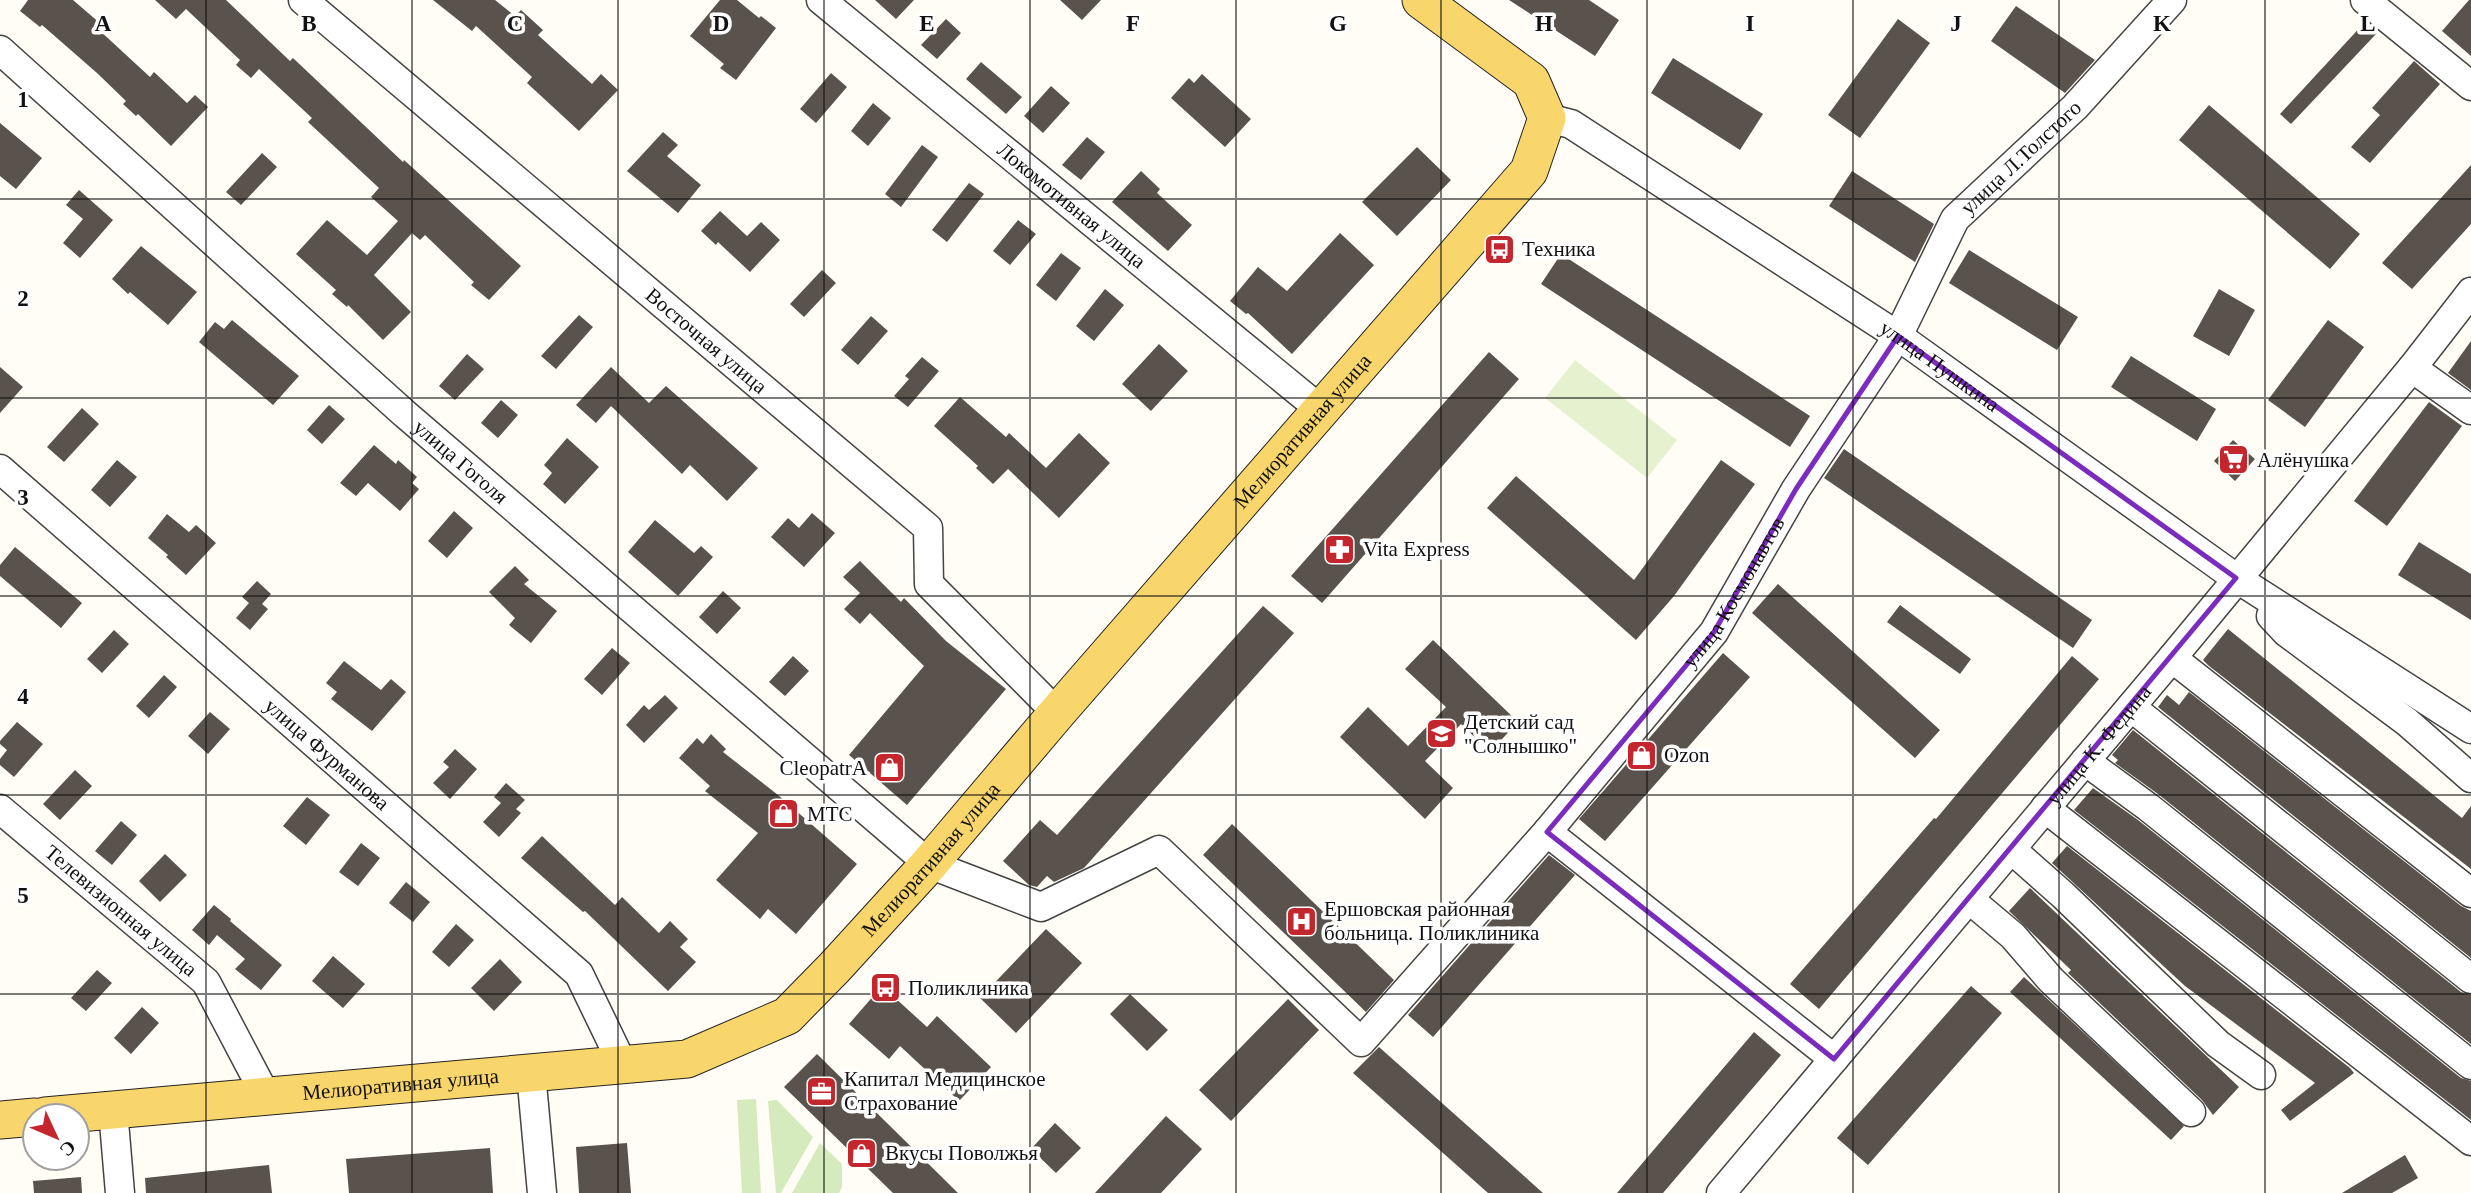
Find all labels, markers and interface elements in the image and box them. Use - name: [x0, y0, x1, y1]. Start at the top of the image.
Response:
- text: A: [95, 11, 112, 36]
- text: B: [301, 11, 317, 36]
- text: C: [507, 11, 523, 36]
- text: D: [713, 11, 729, 36]
- text: E: [919, 11, 935, 36]
- text: F: [1126, 11, 1140, 36]
- text: G: [1329, 11, 1347, 36]
- text: H: [1535, 11, 1553, 36]
- text: I: [1746, 11, 1755, 36]
- text: J: [1950, 11, 1962, 36]
- text: K: [2153, 11, 2171, 36]
- text: L: [2360, 11, 2376, 36]
- text: 1: [17, 87, 29, 112]
- street label: улица Л.Толстого: [1956, 96, 2086, 219]
- street label: Локомотивная улица: [992, 138, 1151, 274]
- bus stop icon: Техника: [1482, 232, 1516, 266]
- place label: Техника: [1522, 237, 1596, 261]
- street label: Восточная улица: [641, 283, 772, 399]
- text: 2: [17, 286, 29, 311]
- street label: улица Пушкина: [1876, 316, 2005, 417]
- street label: Мелиоративная улица: [1229, 349, 1377, 513]
- street label: улица Гоголя: [409, 415, 513, 509]
- supermarket icon: Алёнушка: [2217, 443, 2251, 477]
- place label: Алёнушка: [2257, 448, 2350, 472]
- text: 3: [17, 485, 29, 510]
- street label: улица Космонавтов: [1677, 513, 1789, 673]
- pharmacy icon: Vita Express: [1323, 532, 1357, 566]
- place label: Vita Express: [1363, 537, 1470, 561]
- street label: улица К. Федина: [2041, 679, 2157, 810]
- text: 4: [17, 684, 29, 709]
- street label: улица Фурманова: [260, 693, 395, 816]
- place label: Детский сад "Солнышко": [1464, 710, 1577, 758]
- school or university icon: Детский сад "Солнышко": [1424, 717, 1458, 751]
- shop icon: Ozon: [1624, 738, 1658, 772]
- place label: Ozon: [1664, 743, 1710, 767]
- shop icon: CleopatrA: [873, 751, 907, 785]
- place label: CleopatrA: [780, 756, 868, 780]
- street label: Мелиоративная улица: [857, 777, 1005, 941]
- shop icon: МТС: [767, 797, 801, 831]
- place label: МТС: [807, 802, 853, 826]
- street label: Телевизионная улица: [40, 840, 202, 982]
- text: 5: [17, 883, 29, 908]
- place label: Ершовская районная больница. Поликлиника: [1324, 897, 1540, 945]
- hospital icon: Ершовская районная больница. Поликлиника: [1284, 904, 1318, 938]
- bus stop icon: Поликлиника: [868, 971, 902, 1005]
- place label: Поликлиника: [908, 976, 1029, 1000]
- street label: Мелиоративная улица: [301, 1064, 500, 1105]
- place label: Капитал Медицинское Страхование: [844, 1067, 1046, 1115]
- office icon: Капитал Медицинское Страхование: [804, 1074, 838, 1108]
- north arrow: [21, 1102, 91, 1172]
- text: С: [56, 1136, 80, 1161]
- shop icon: Вкусы Поволжья: [845, 1136, 879, 1170]
- place label: Вкусы Поволжья: [885, 1141, 1038, 1165]

